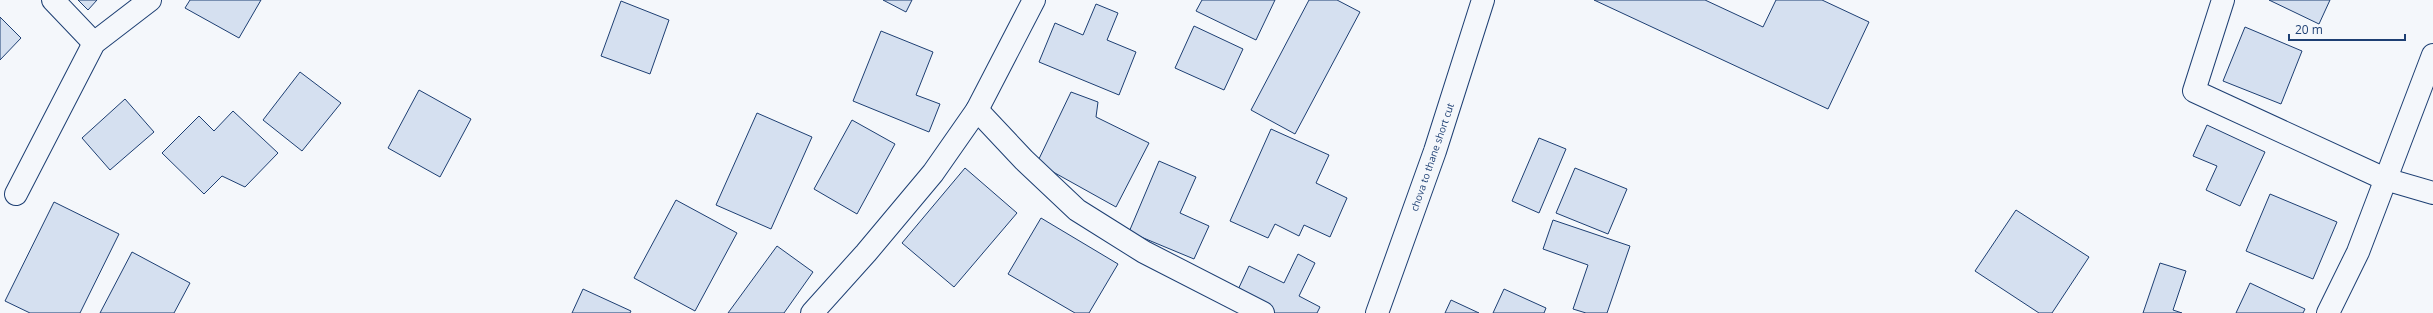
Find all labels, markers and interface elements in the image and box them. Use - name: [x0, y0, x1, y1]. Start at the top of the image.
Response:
- scale bar: [2289, 16, 2405, 42]
- text: 20 m: [2295, 21, 2323, 38]
- street label: chova to thane short cut: [1407, 101, 1457, 213]

